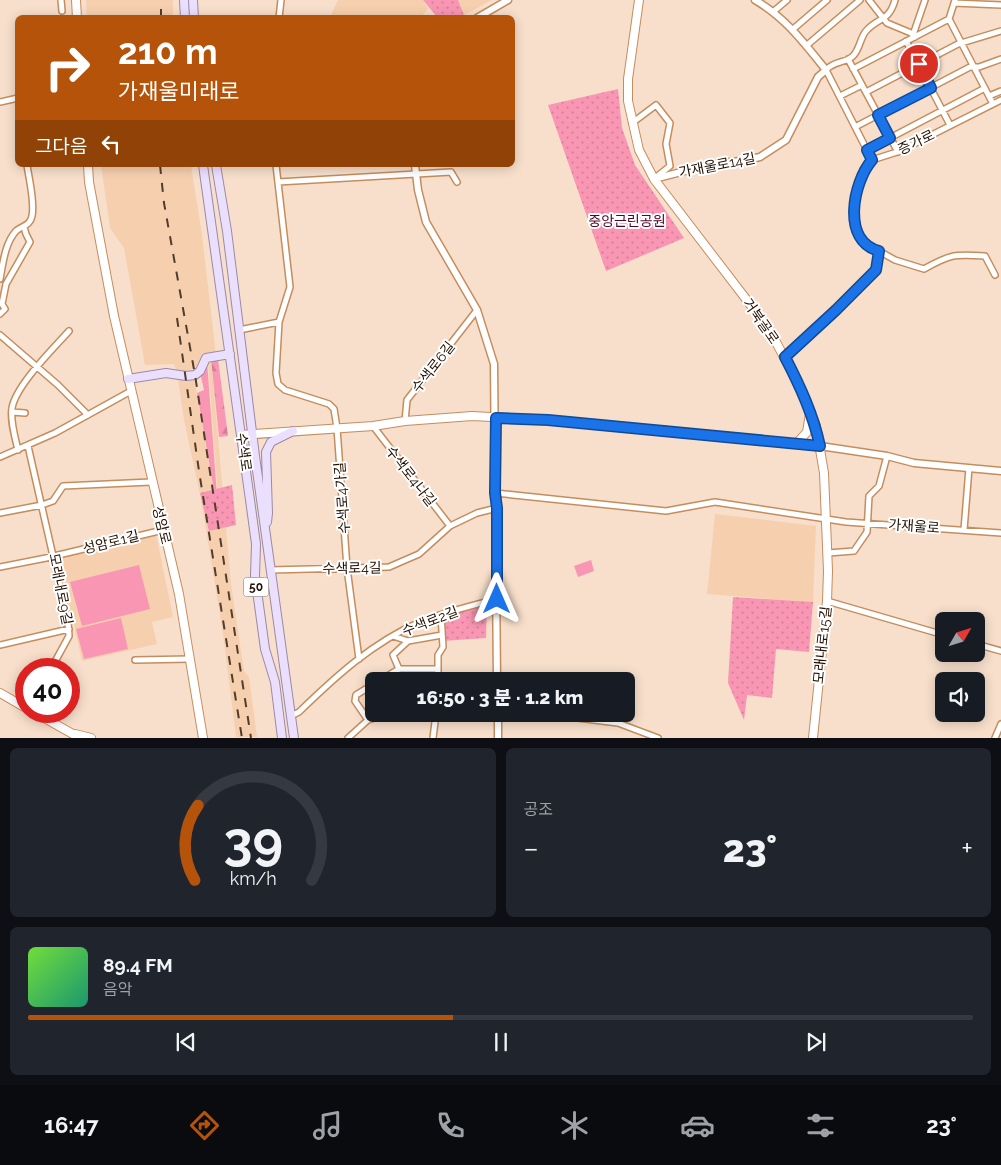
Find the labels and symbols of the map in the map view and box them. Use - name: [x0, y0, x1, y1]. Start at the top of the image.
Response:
- pin: [898, 43, 940, 85]
- street label: 증가로: [895, 126, 937, 158]
- street label: 가재울로14길: [677, 150, 757, 180]
- park label: 중앙근린공원: [588, 213, 666, 229]
- street label: 거북골로: [740, 295, 782, 347]
- street label: 수색로6길: [408, 338, 458, 396]
- street label: 수색로: [233, 432, 255, 472]
- street label: 수색로4나길: [383, 443, 439, 509]
- street label: 수색로4가길: [332, 462, 352, 534]
- street label: 성암로: [150, 504, 174, 546]
- street label: 가재울로: [888, 516, 940, 536]
- street label: 성암로1길: [81, 527, 141, 557]
- street label: 모래내로9길: [46, 552, 76, 626]
- street label: 수색로4길: [322, 559, 382, 577]
- position arrow: [470, 572, 522, 624]
- road number: 50: [244, 578, 268, 596]
- street label: 수색로2길: [400, 603, 460, 639]
- street label: 모래내로15길: [810, 605, 834, 685]
- north arrow: [935, 612, 985, 662]
- speed limit sign: 40: [15, 658, 80, 723]

